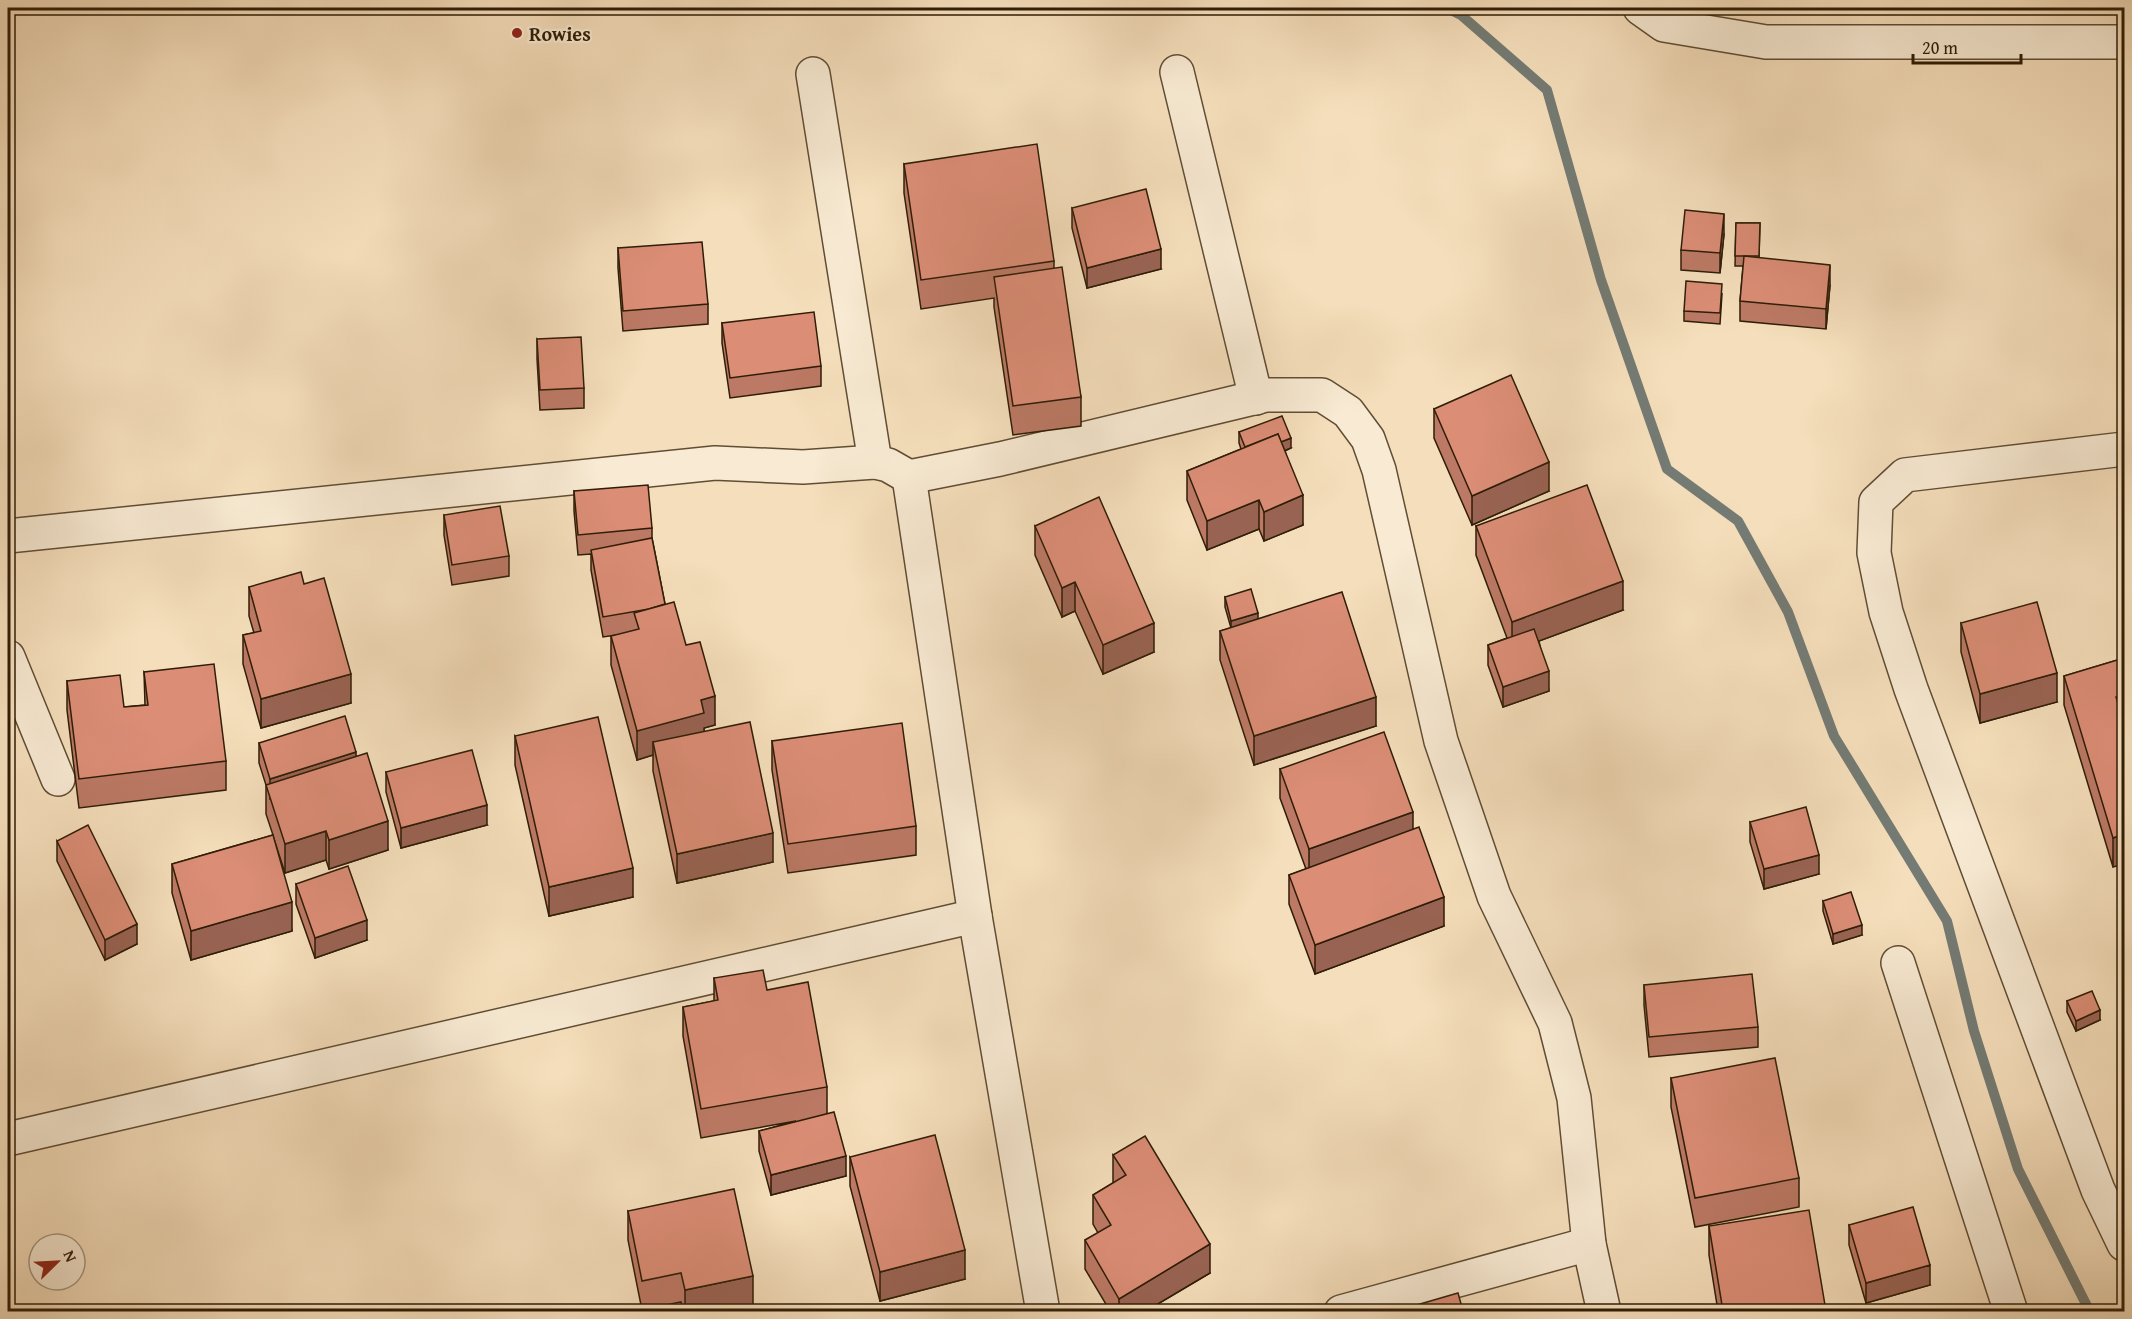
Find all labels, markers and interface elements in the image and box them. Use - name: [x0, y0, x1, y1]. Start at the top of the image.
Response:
- place label: Rowies: [529, 19, 591, 48]
- marker: Rowies: [510, 26, 524, 40]
- scale bar: [1913, 27, 2021, 65]
- text: 20 m: [1922, 34, 1958, 61]
- north arrow: [27, 1232, 87, 1292]
- text: N: [58, 1246, 84, 1266]

